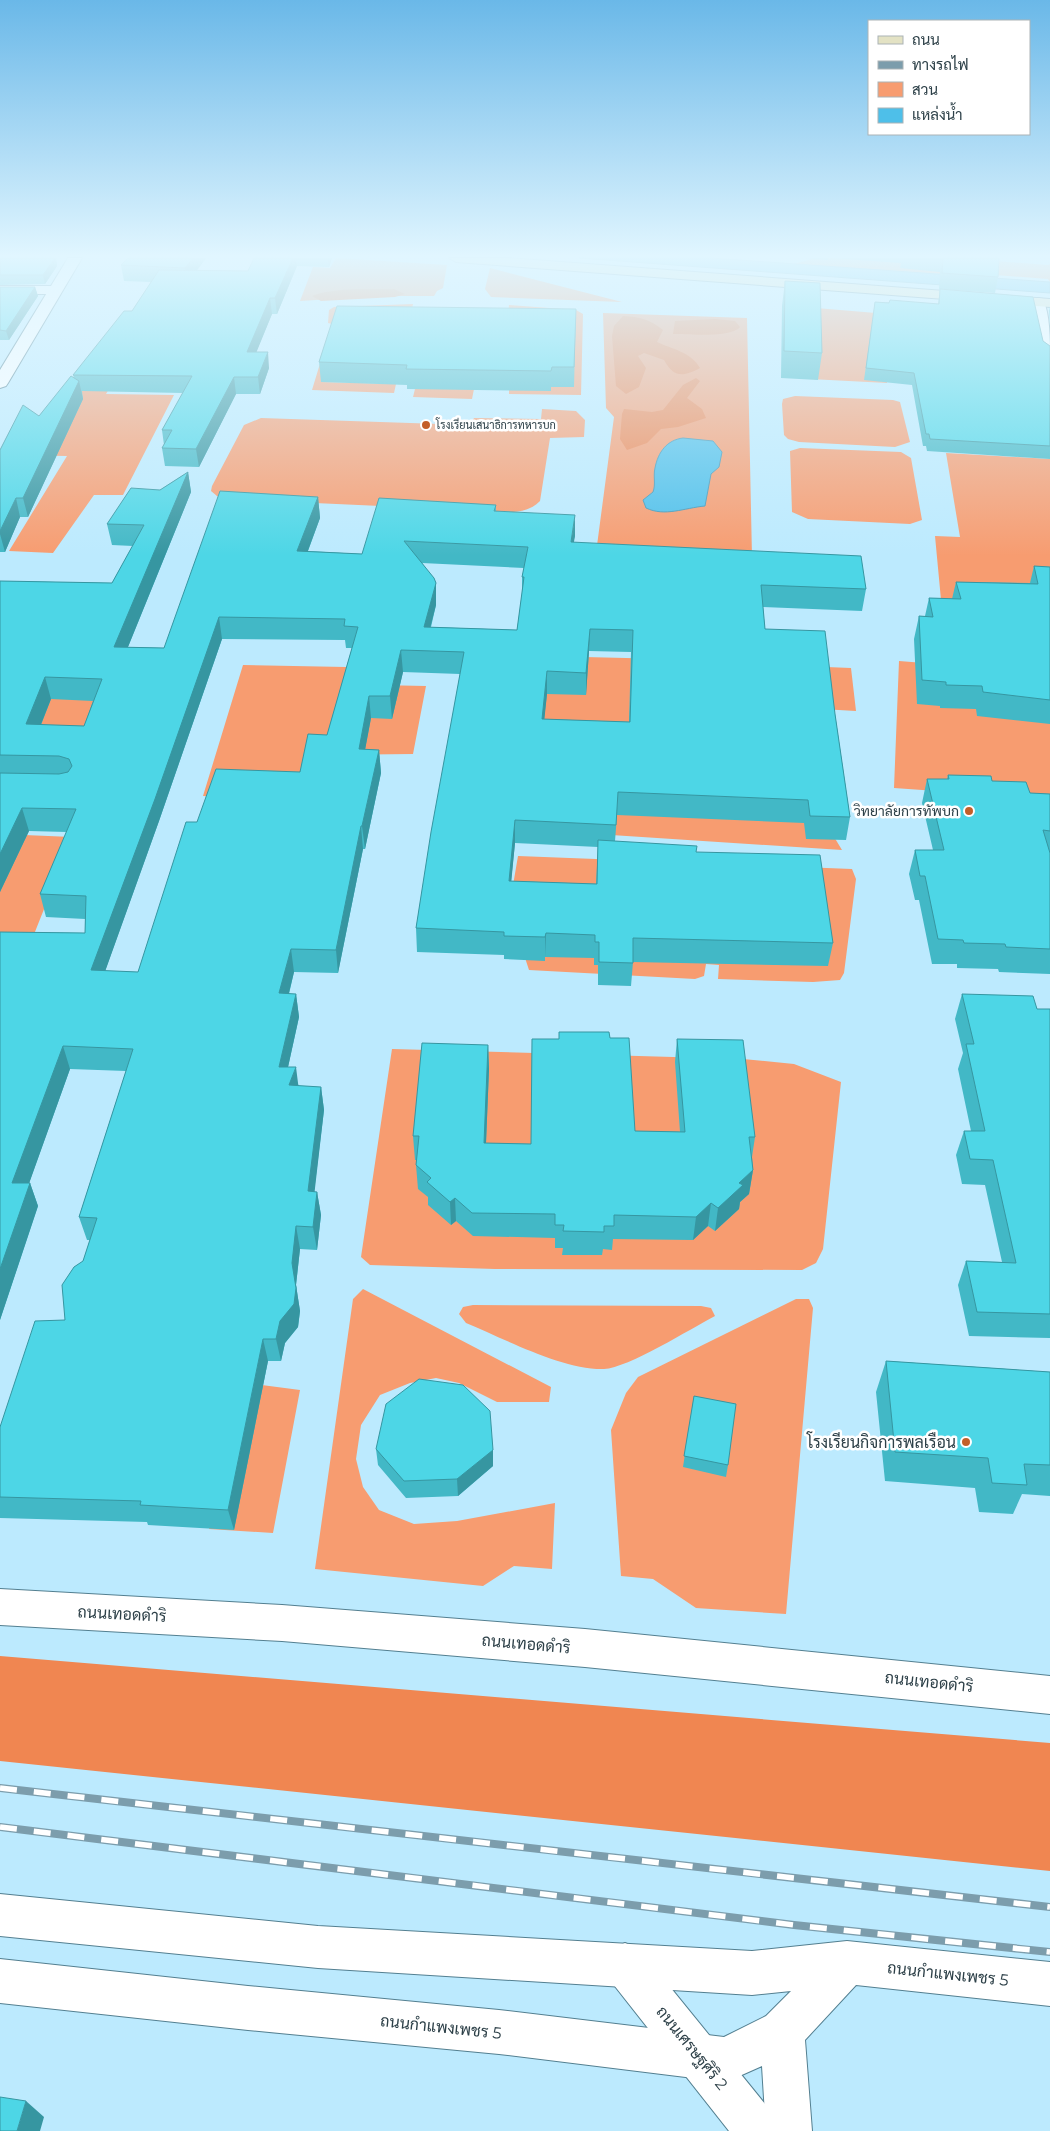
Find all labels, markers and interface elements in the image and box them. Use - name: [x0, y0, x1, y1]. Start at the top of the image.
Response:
- legend: [868, 20, 1030, 135]
- text: ถนน: [912, 30, 940, 49]
- text: ทางรถไฟ: [912, 55, 969, 74]
- text: สวน: [912, 80, 938, 99]
- text: แหล่งน้ำ: [912, 102, 963, 124]
- place label: โรงเรียนเสนาธิการทหารบก: [435, 417, 556, 432]
- marker: โรงเรียนเสนาธิการทหารบก: [420, 419, 432, 431]
- place label: วิทยาลัยการทัพบก: [853, 802, 959, 820]
- marker: วิทยาลัยการทัพบก: [963, 805, 975, 817]
- place label: โรงเรียนกิจการพลเรือน: [806, 1431, 956, 1452]
- marker: โรงเรียนกิจการพลเรือน: [960, 1436, 972, 1448]
- street label: ถนนเทอดดำริ: [77, 1602, 167, 1626]
- street label: ถนนเทอดดำริ: [481, 1631, 571, 1657]
- street label: ถนนเทอดดำริ: [884, 1668, 974, 1696]
- street label: ถนนกำแพงเพชร 5: [886, 1958, 1010, 1990]
- street label: ถนนเศรษฐศิริ 2: [652, 2002, 732, 2094]
- street label: ถนนกำแพงเพชร 5: [379, 2011, 503, 2043]

